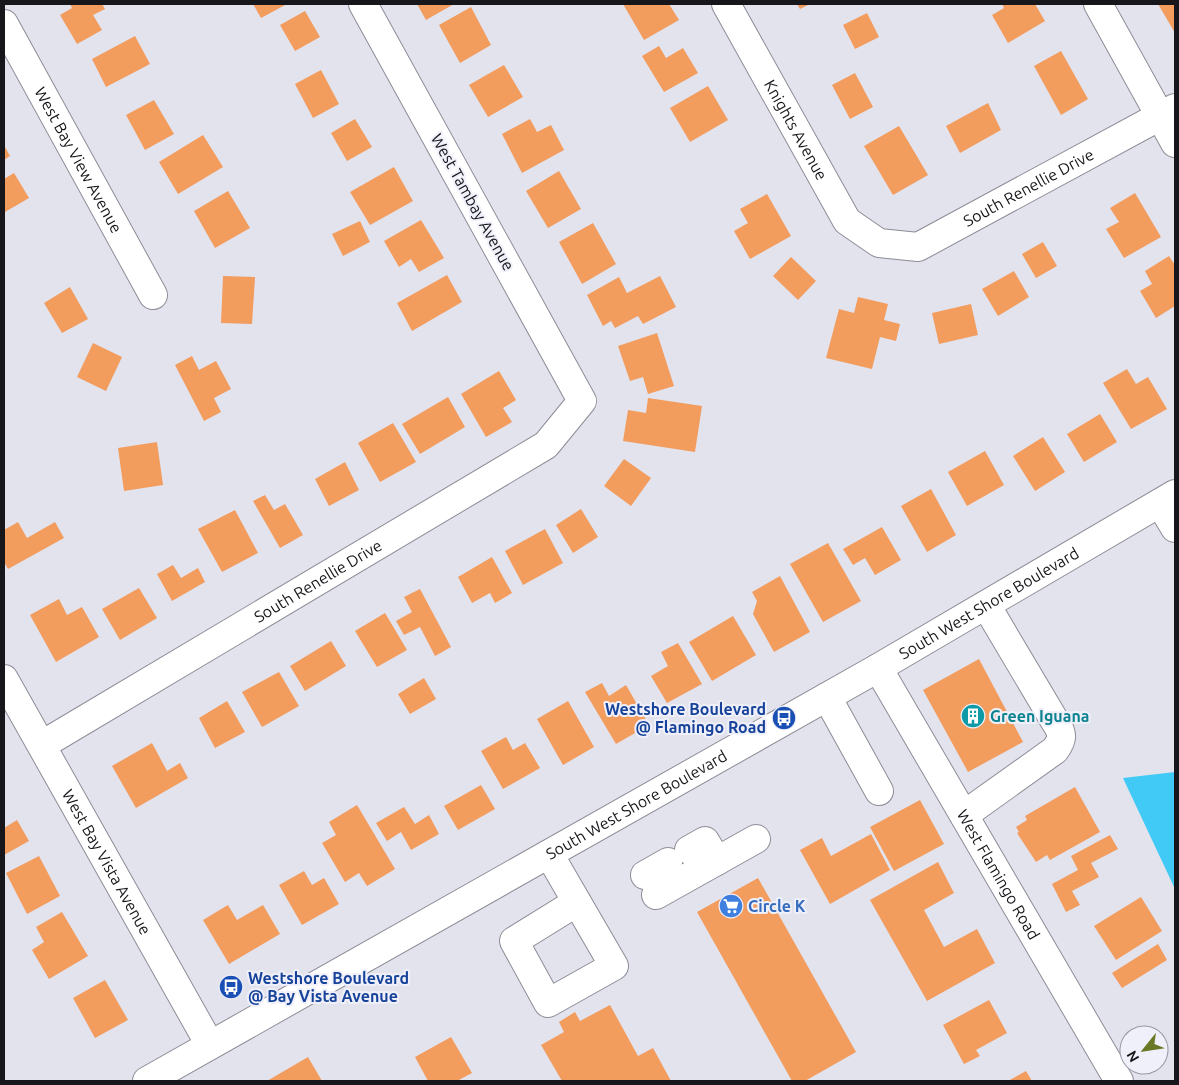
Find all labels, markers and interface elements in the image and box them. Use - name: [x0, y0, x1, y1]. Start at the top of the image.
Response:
- street label: Knights Avenue: [761, 76, 831, 183]
- street label: West Bay View Avenue: [31, 84, 126, 236]
- street label: West Tambay Avenue: [428, 131, 518, 273]
- street label: South Renellie Drive: [960, 145, 1097, 230]
- street label: South Renellie Drive: [251, 536, 385, 626]
- street label: South West Shore Boulevard: [896, 544, 1082, 663]
- place label: Westshore Boulevard @ Flamingo Road: [605, 700, 766, 736]
- building icon: Green Iguana: [960, 703, 986, 729]
- bus stop icon: Westshore Boulevard @ Flamingo Road: [771, 705, 797, 731]
- place label: Green Iguana: [990, 707, 1089, 725]
- street label: South West Shore Boulevard: [543, 746, 730, 863]
- street label: West Bay Vista Avenue: [59, 786, 155, 938]
- street label: West Flamingo Road: [954, 806, 1043, 943]
- supermarket icon: Circle K: [718, 893, 744, 919]
- place label: Circle K: [748, 897, 806, 915]
- place label: Westshore Boulevard @ Bay Vista Avenue: [248, 969, 409, 1005]
- bus stop icon: Westshore Boulevard @ Bay Vista Avenue: [218, 974, 244, 1000]
- north arrow: [1119, 1025, 1169, 1075]
- text: N: [1123, 1048, 1142, 1065]

